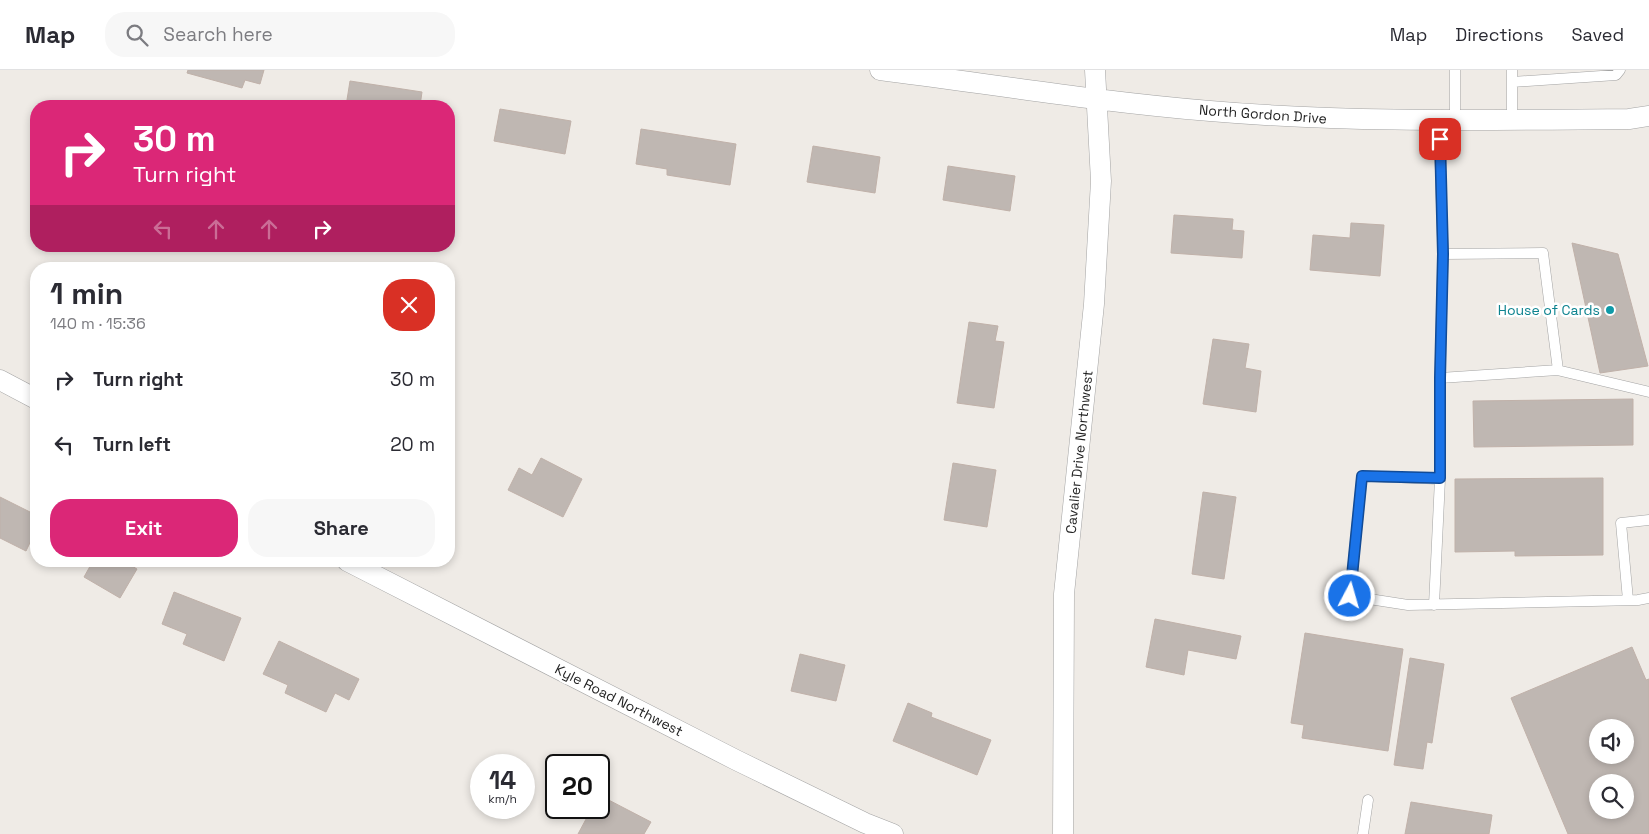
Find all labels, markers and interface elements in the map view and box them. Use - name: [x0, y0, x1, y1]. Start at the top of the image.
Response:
- search box: [105, 12, 455, 57]
- text: Map: [25, 19, 75, 50]
- icon: search: [123, 21, 151, 49]
- text: Search here: [163, 22, 273, 47]
- text: Map: [1390, 23, 1427, 46]
- text: Directions: [1455, 23, 1544, 46]
- text: Saved: [1572, 23, 1624, 46]
- street label: North Gordon Drive: [1198, 101, 1328, 127]
- text: 30 m: [133, 117, 216, 161]
- pin: [1419, 118, 1461, 160]
- icon: right: [50, 120, 115, 185]
- icon: arrive: [1426, 125, 1454, 153]
- text: Turn right: [133, 160, 236, 188]
- icon: left: [149, 215, 177, 243]
- icon: ahead: [202, 215, 230, 243]
- icon: ahead: [255, 215, 283, 243]
- icon: right: [308, 215, 336, 243]
- text: 1 min: [50, 274, 123, 313]
- button: close: [383, 279, 435, 331]
- place label: House of Cards: [1498, 301, 1600, 319]
- marker: House of Cards: [1604, 304, 1616, 316]
- text: 140 m · 15:36: [50, 313, 146, 334]
- icon: right: [50, 366, 78, 394]
- text: Turn right: [93, 367, 183, 392]
- text: 30 m: [390, 367, 435, 392]
- street label: Cavalier Drive Northwest: [1061, 369, 1097, 535]
- icon: left: [50, 431, 78, 459]
- text: Turn left: [93, 432, 171, 457]
- text: 20 m: [390, 432, 435, 457]
- button: Exit: [50, 499, 238, 557]
- button: Share: [248, 499, 435, 557]
- position arrow: [1323, 569, 1375, 621]
- street label: Kyle Road Northwest: [552, 660, 686, 740]
- map controls: [1589, 719, 1634, 819]
- button: sound: [1589, 719, 1634, 764]
- speed limit sign: 20: [545, 754, 610, 819]
- text: 14: [489, 764, 516, 796]
- button: search: [1589, 774, 1634, 819]
- text: km/h: [488, 791, 517, 807]

